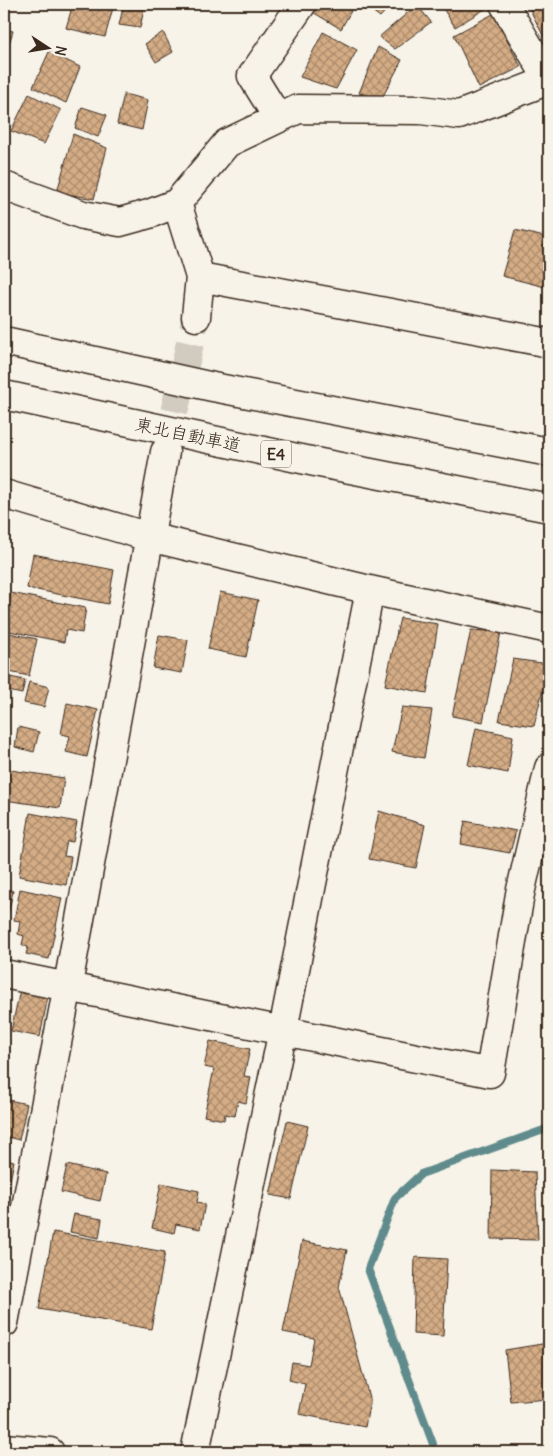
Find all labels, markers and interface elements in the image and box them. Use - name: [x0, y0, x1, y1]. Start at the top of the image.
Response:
- north arrow: [22, 22, 72, 72]
- text: N: [51, 44, 71, 57]
- street label: 東北自動車道: [133, 412, 243, 457]
- road number: E4: [261, 440, 291, 468]

